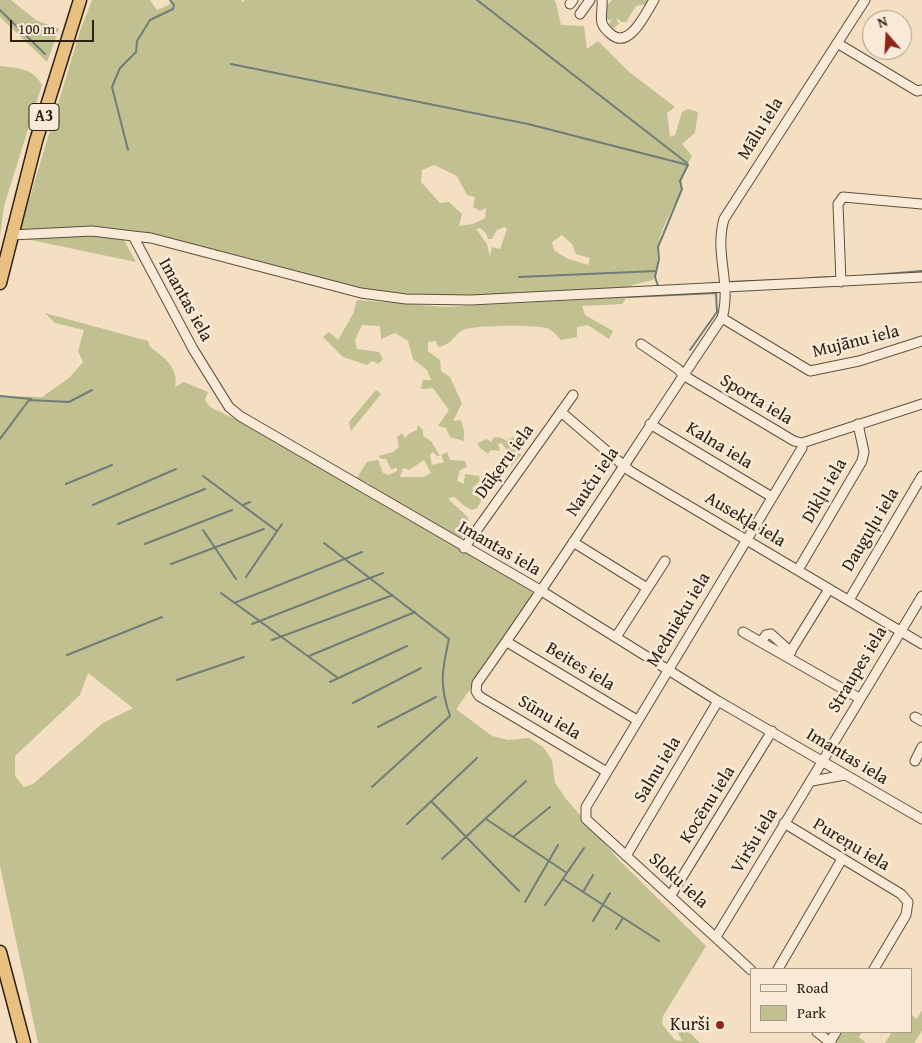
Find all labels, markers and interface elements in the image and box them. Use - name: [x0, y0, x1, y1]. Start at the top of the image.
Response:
- scale bar: [12, 10, 96, 42]
- north arrow: [862, 10, 912, 60]
- text: N: [875, 11, 890, 33]
- text: 100 m: [18, 18, 55, 39]
- street label: Mālu iela: [734, 94, 788, 164]
- road number: A3: [29, 104, 59, 130]
- street label: Imantas iela: [153, 255, 217, 345]
- street label: Mujānu iela: [810, 321, 902, 363]
- street label: Sporta iela: [716, 370, 796, 430]
- street label: Kalna iela: [682, 418, 756, 474]
- street label: Dūķeru iela: [471, 421, 539, 503]
- street label: Nauču iela: [562, 443, 624, 521]
- street label: Dikļu iela: [798, 455, 852, 527]
- street label: Dauguļu iela: [838, 484, 904, 576]
- street label: Ausekļa iela: [701, 488, 789, 552]
- street label: Imantas iela: [454, 517, 544, 581]
- street label: Mednieku iela: [642, 569, 716, 671]
- street label: Straupes iela: [824, 623, 892, 717]
- street label: Beites iela: [542, 638, 618, 696]
- street label: Sūnu iela: [514, 691, 584, 745]
- street label: Imantas iela: [802, 724, 892, 790]
- street label: Salnu iela: [630, 733, 686, 807]
- street label: Kocēnu iela: [676, 762, 740, 848]
- street label: Viršu iela: [727, 805, 783, 877]
- street label: Pureņu iela: [809, 814, 893, 876]
- street label: Sloku iela: [644, 849, 712, 913]
- legend: [750, 968, 912, 1033]
- text: Road: [797, 977, 828, 998]
- text: Park: [797, 1002, 826, 1023]
- place label: Kurši: [670, 1014, 710, 1036]
- marker: Kurši: [714, 1019, 726, 1031]

